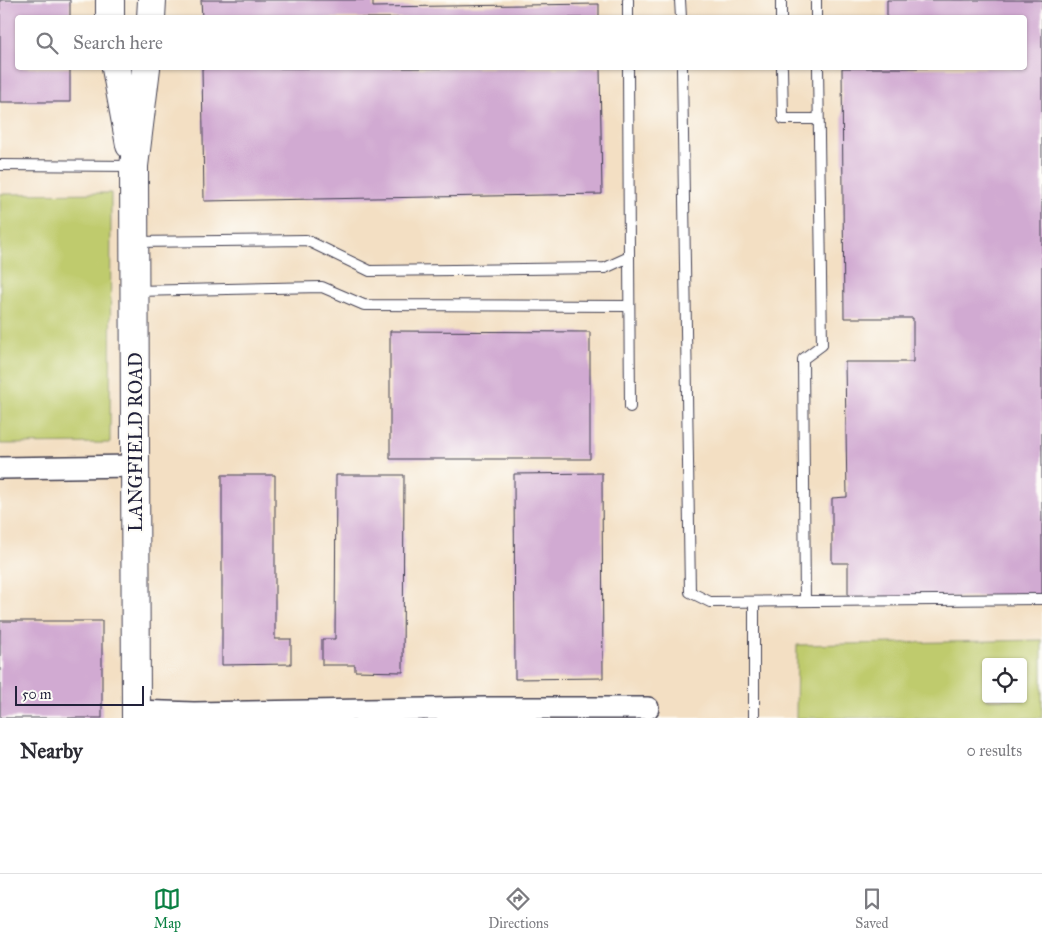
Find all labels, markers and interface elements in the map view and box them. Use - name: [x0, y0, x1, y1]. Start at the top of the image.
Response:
- search box: [15, 15, 1027, 70]
- icon: search: [33, 29, 61, 57]
- text: Search here: [73, 31, 163, 54]
- street label: LANGFIELD ROAD: [124, 352, 147, 532]
- map controls: [982, 658, 1027, 703]
- button: locate: [982, 658, 1027, 703]
- scale bar: [15, 683, 144, 706]
- text: 50 m: [22, 686, 51, 703]
- text: Nearby: [20, 738, 83, 764]
- text: 0 results: [967, 741, 1022, 760]
- tab: Map: [153, 885, 181, 932]
- tab: Directions: [488, 885, 549, 932]
- tab: Saved: [855, 885, 889, 932]

